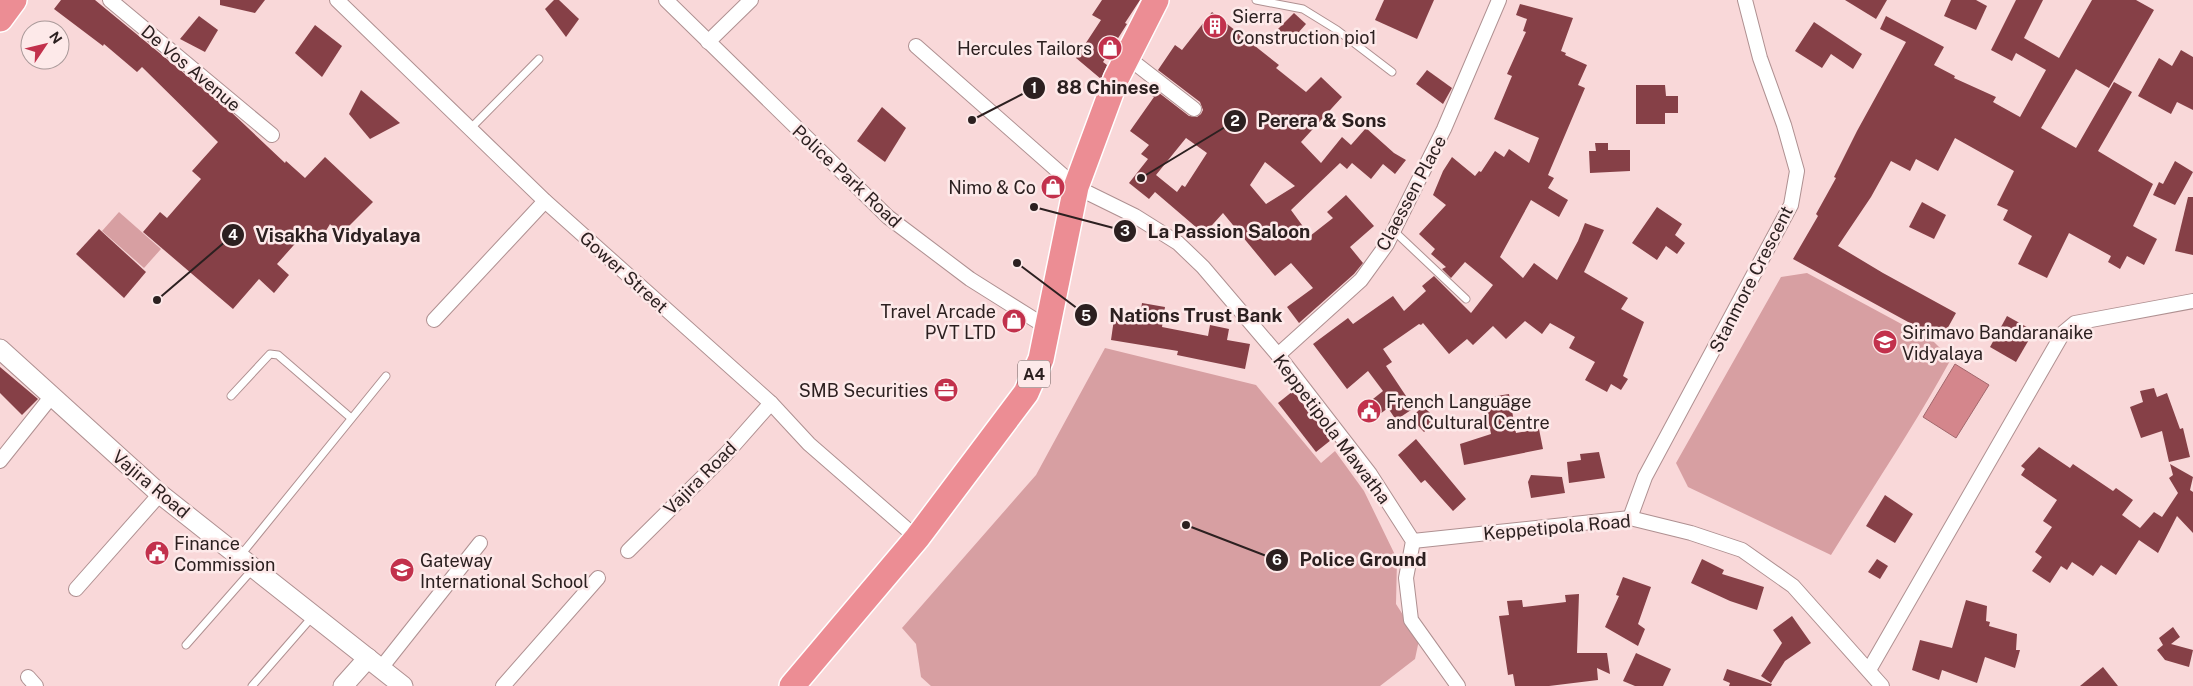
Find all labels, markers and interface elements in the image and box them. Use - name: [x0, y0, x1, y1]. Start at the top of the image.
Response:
- place label: Sierra Construction pio1: [1232, 6, 1377, 48]
- building icon: Sierra Construction pio1: [1202, 13, 1228, 39]
- north arrow: [20, 20, 70, 70]
- street label: De Vos Avenue: [137, 20, 245, 116]
- text: N: [46, 28, 65, 47]
- shop icon: Hercules Tailors: [1097, 35, 1123, 61]
- place label: Hercules Tailors: [957, 38, 1092, 59]
- callout: 88 Chinese: [1021, 71, 1169, 105]
- text: 88 Chinese: [1057, 76, 1159, 98]
- text: 1: [1031, 79, 1037, 96]
- callout: Perera & Sons: [1223, 104, 1397, 138]
- text: Perera & Sons: [1258, 109, 1386, 131]
- text: 2: [1230, 112, 1240, 129]
- street label: Police Park Road: [788, 120, 906, 232]
- street label: Claessen Place: [1372, 132, 1450, 254]
- shop icon: Nimo & Co: [1040, 174, 1066, 200]
- place label: Nimo & Co: [948, 177, 1036, 198]
- street label: Stanmore Crescent: [1705, 202, 1797, 356]
- callout: La Passion Saloon: [1113, 214, 1321, 248]
- callout: Visakha Vidyalaya: [221, 218, 431, 252]
- text: La Passion Saloon: [1148, 220, 1310, 242]
- text: 3: [1120, 222, 1130, 239]
- text: Visakha Vidyalaya: [255, 224, 421, 246]
- text: 4: [228, 226, 238, 243]
- street label: Gower Street: [576, 227, 672, 317]
- callout: Nations Trust Bank: [1074, 298, 1292, 332]
- place label: Travel Arcade PVT LTD: [880, 301, 996, 343]
- text: Nations Trust Bank: [1109, 304, 1283, 326]
- text: 5: [1081, 307, 1091, 324]
- shop icon: Travel Arcade PVT LTD: [1001, 308, 1027, 334]
- place label: Sirimavo Bandaranaike Vidyalaya: [1902, 322, 2093, 364]
- school or university icon: Sirimavo Bandaranaike Vidyalaya: [1872, 329, 1898, 355]
- street label: Keppetipola Mawatha: [1269, 350, 1395, 508]
- road number: A4: [1018, 360, 1050, 388]
- office icon: SMB Securities: [933, 377, 959, 403]
- place label: SMB Securities: [799, 380, 928, 401]
- place label: French Language and Cultural Centre: [1386, 391, 1550, 433]
- public building icon: French Language and Cultural Centre: [1356, 398, 1382, 424]
- street label: Vajira Road: [659, 437, 741, 519]
- street label: Vajira Road: [108, 446, 194, 522]
- street label: Keppetipola Road: [1482, 510, 1632, 544]
- place label: Finance Commission: [174, 533, 275, 575]
- public building icon: Finance Commission: [144, 540, 170, 566]
- callout: Police Ground: [1265, 543, 1437, 577]
- text: Police Ground: [1299, 548, 1427, 570]
- place label: Gateway International School: [420, 550, 589, 592]
- text: 6: [1272, 551, 1282, 568]
- school or university icon: Gateway International School: [389, 557, 415, 583]

